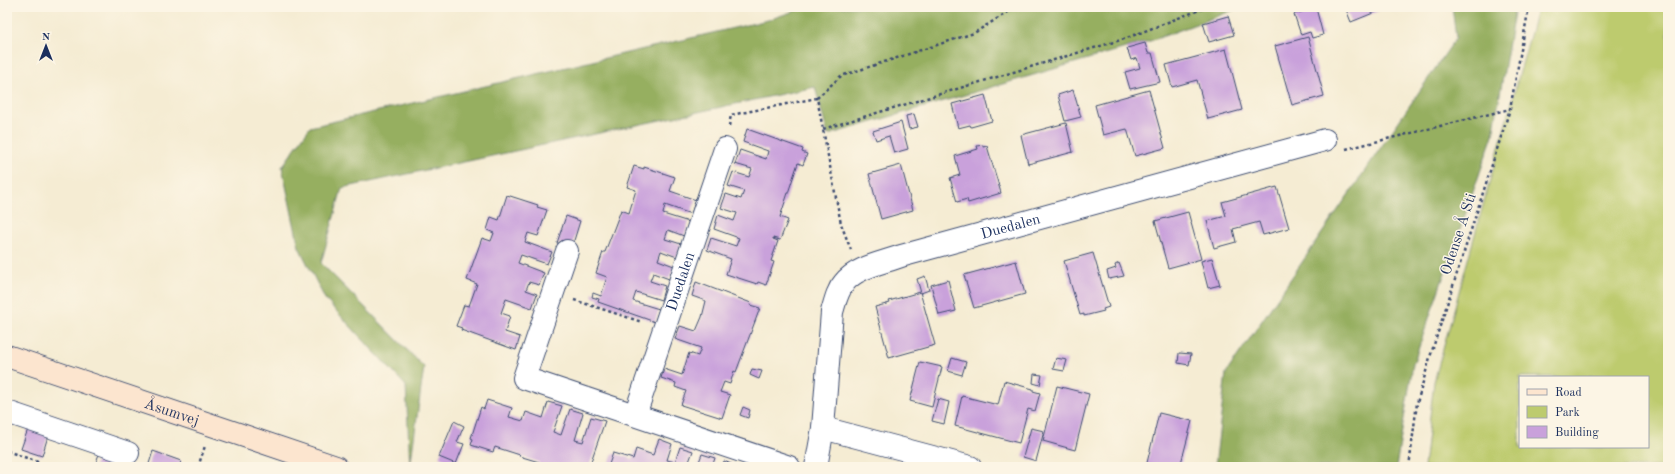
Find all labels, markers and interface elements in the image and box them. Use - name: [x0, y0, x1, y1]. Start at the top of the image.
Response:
- north arrow: [26, 26, 66, 66]
- text: N: [42, 32, 51, 43]
- street label: Odense Å Sti: [1435, 190, 1480, 277]
- street label: Duedalen: [979, 212, 1042, 243]
- street label: Duedalen: [665, 251, 698, 313]
- legend: [1519, 376, 1649, 448]
- text: Road: [1555, 387, 1582, 399]
- street label: Åsumvej: [142, 393, 201, 429]
- text: Park: [1555, 407, 1580, 419]
- text: Building: [1555, 427, 1599, 439]

